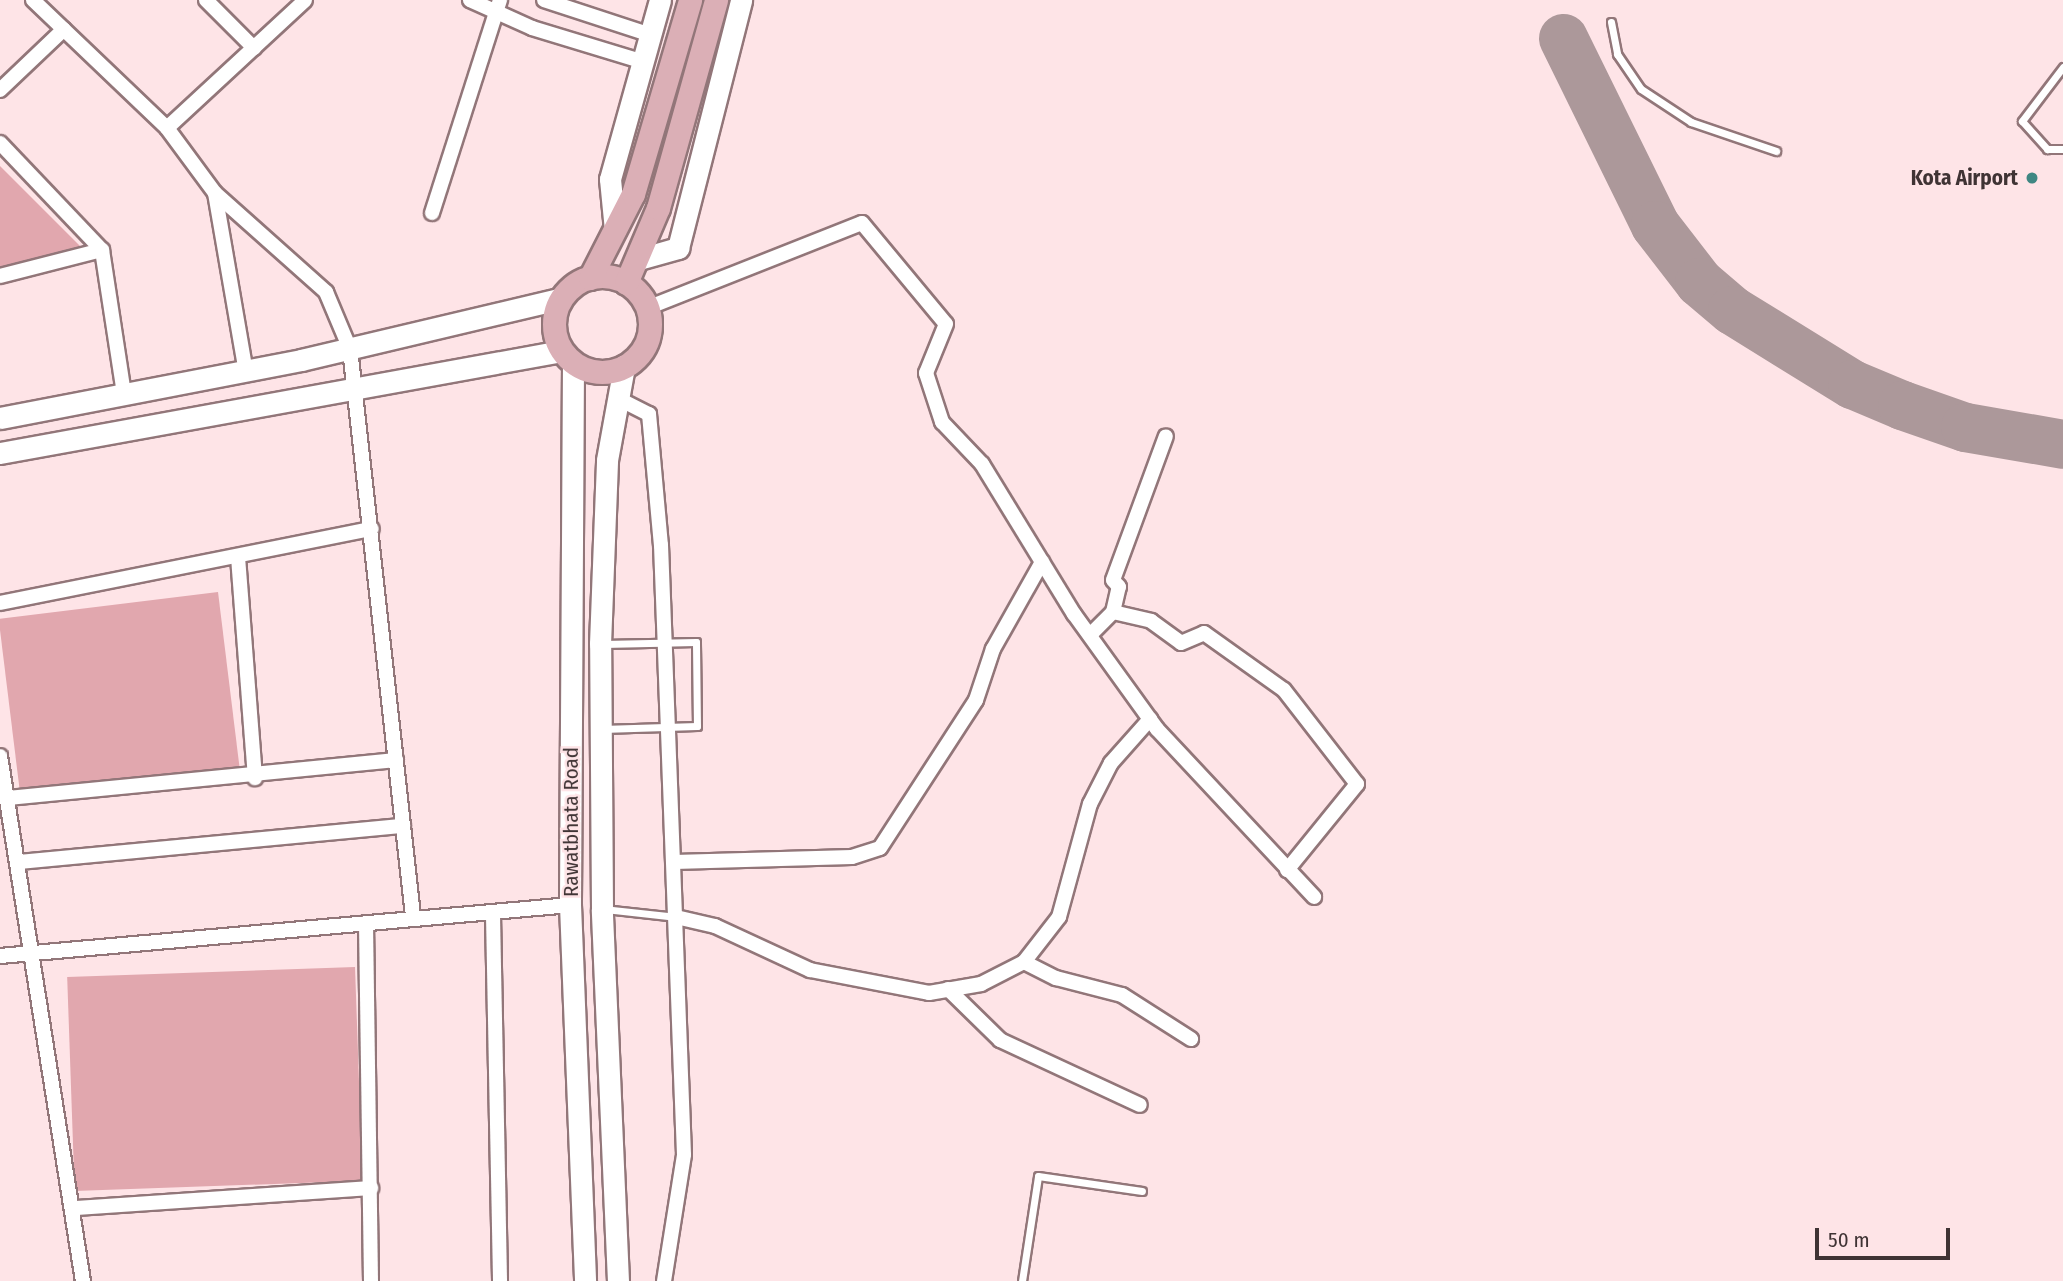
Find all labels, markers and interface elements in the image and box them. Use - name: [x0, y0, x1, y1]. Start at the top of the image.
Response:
- place label: Kota Airport: [1911, 165, 2018, 191]
- marker: Kota Airport: [2024, 170, 2040, 186]
- street label: Rawatbhata Road: [558, 747, 584, 897]
- scale bar: [1818, 1214, 1953, 1258]
- text: 50 m: [1828, 1227, 1870, 1253]

